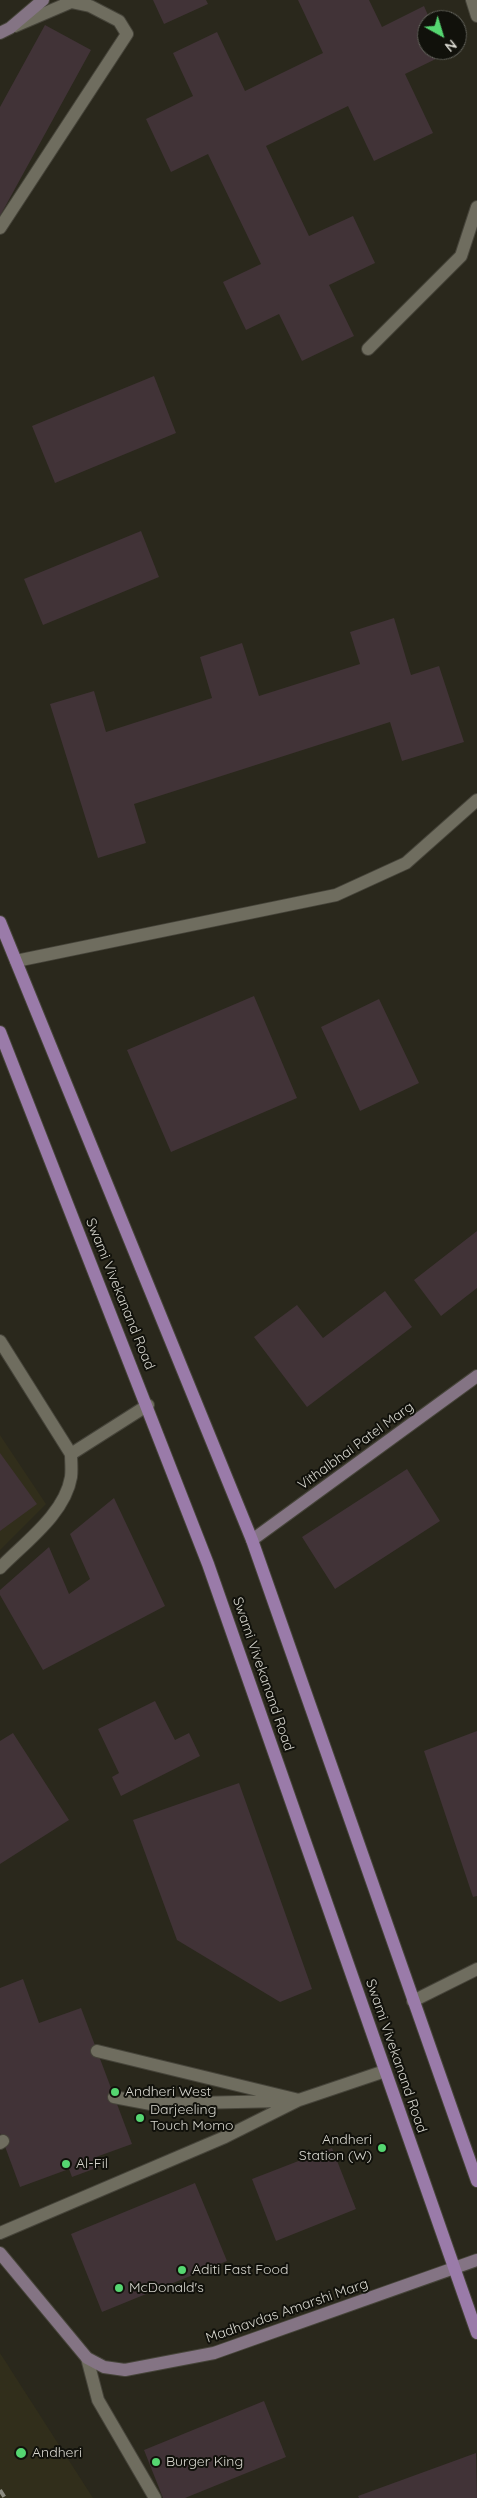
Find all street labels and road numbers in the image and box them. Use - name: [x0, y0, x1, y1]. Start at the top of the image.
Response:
- street label: Swami Vivekanand Road: [82, 1216, 158, 1372]
- street label: Vithalbhai Patel Marg: [295, 1398, 417, 1494]
- street label: Swami Vivekanand Road: [229, 1595, 297, 1753]
- street label: Swami Vivekanand Road: [362, 1977, 430, 2135]
- street label: Madhavdas Amarshi Marg: [204, 2275, 370, 2347]

